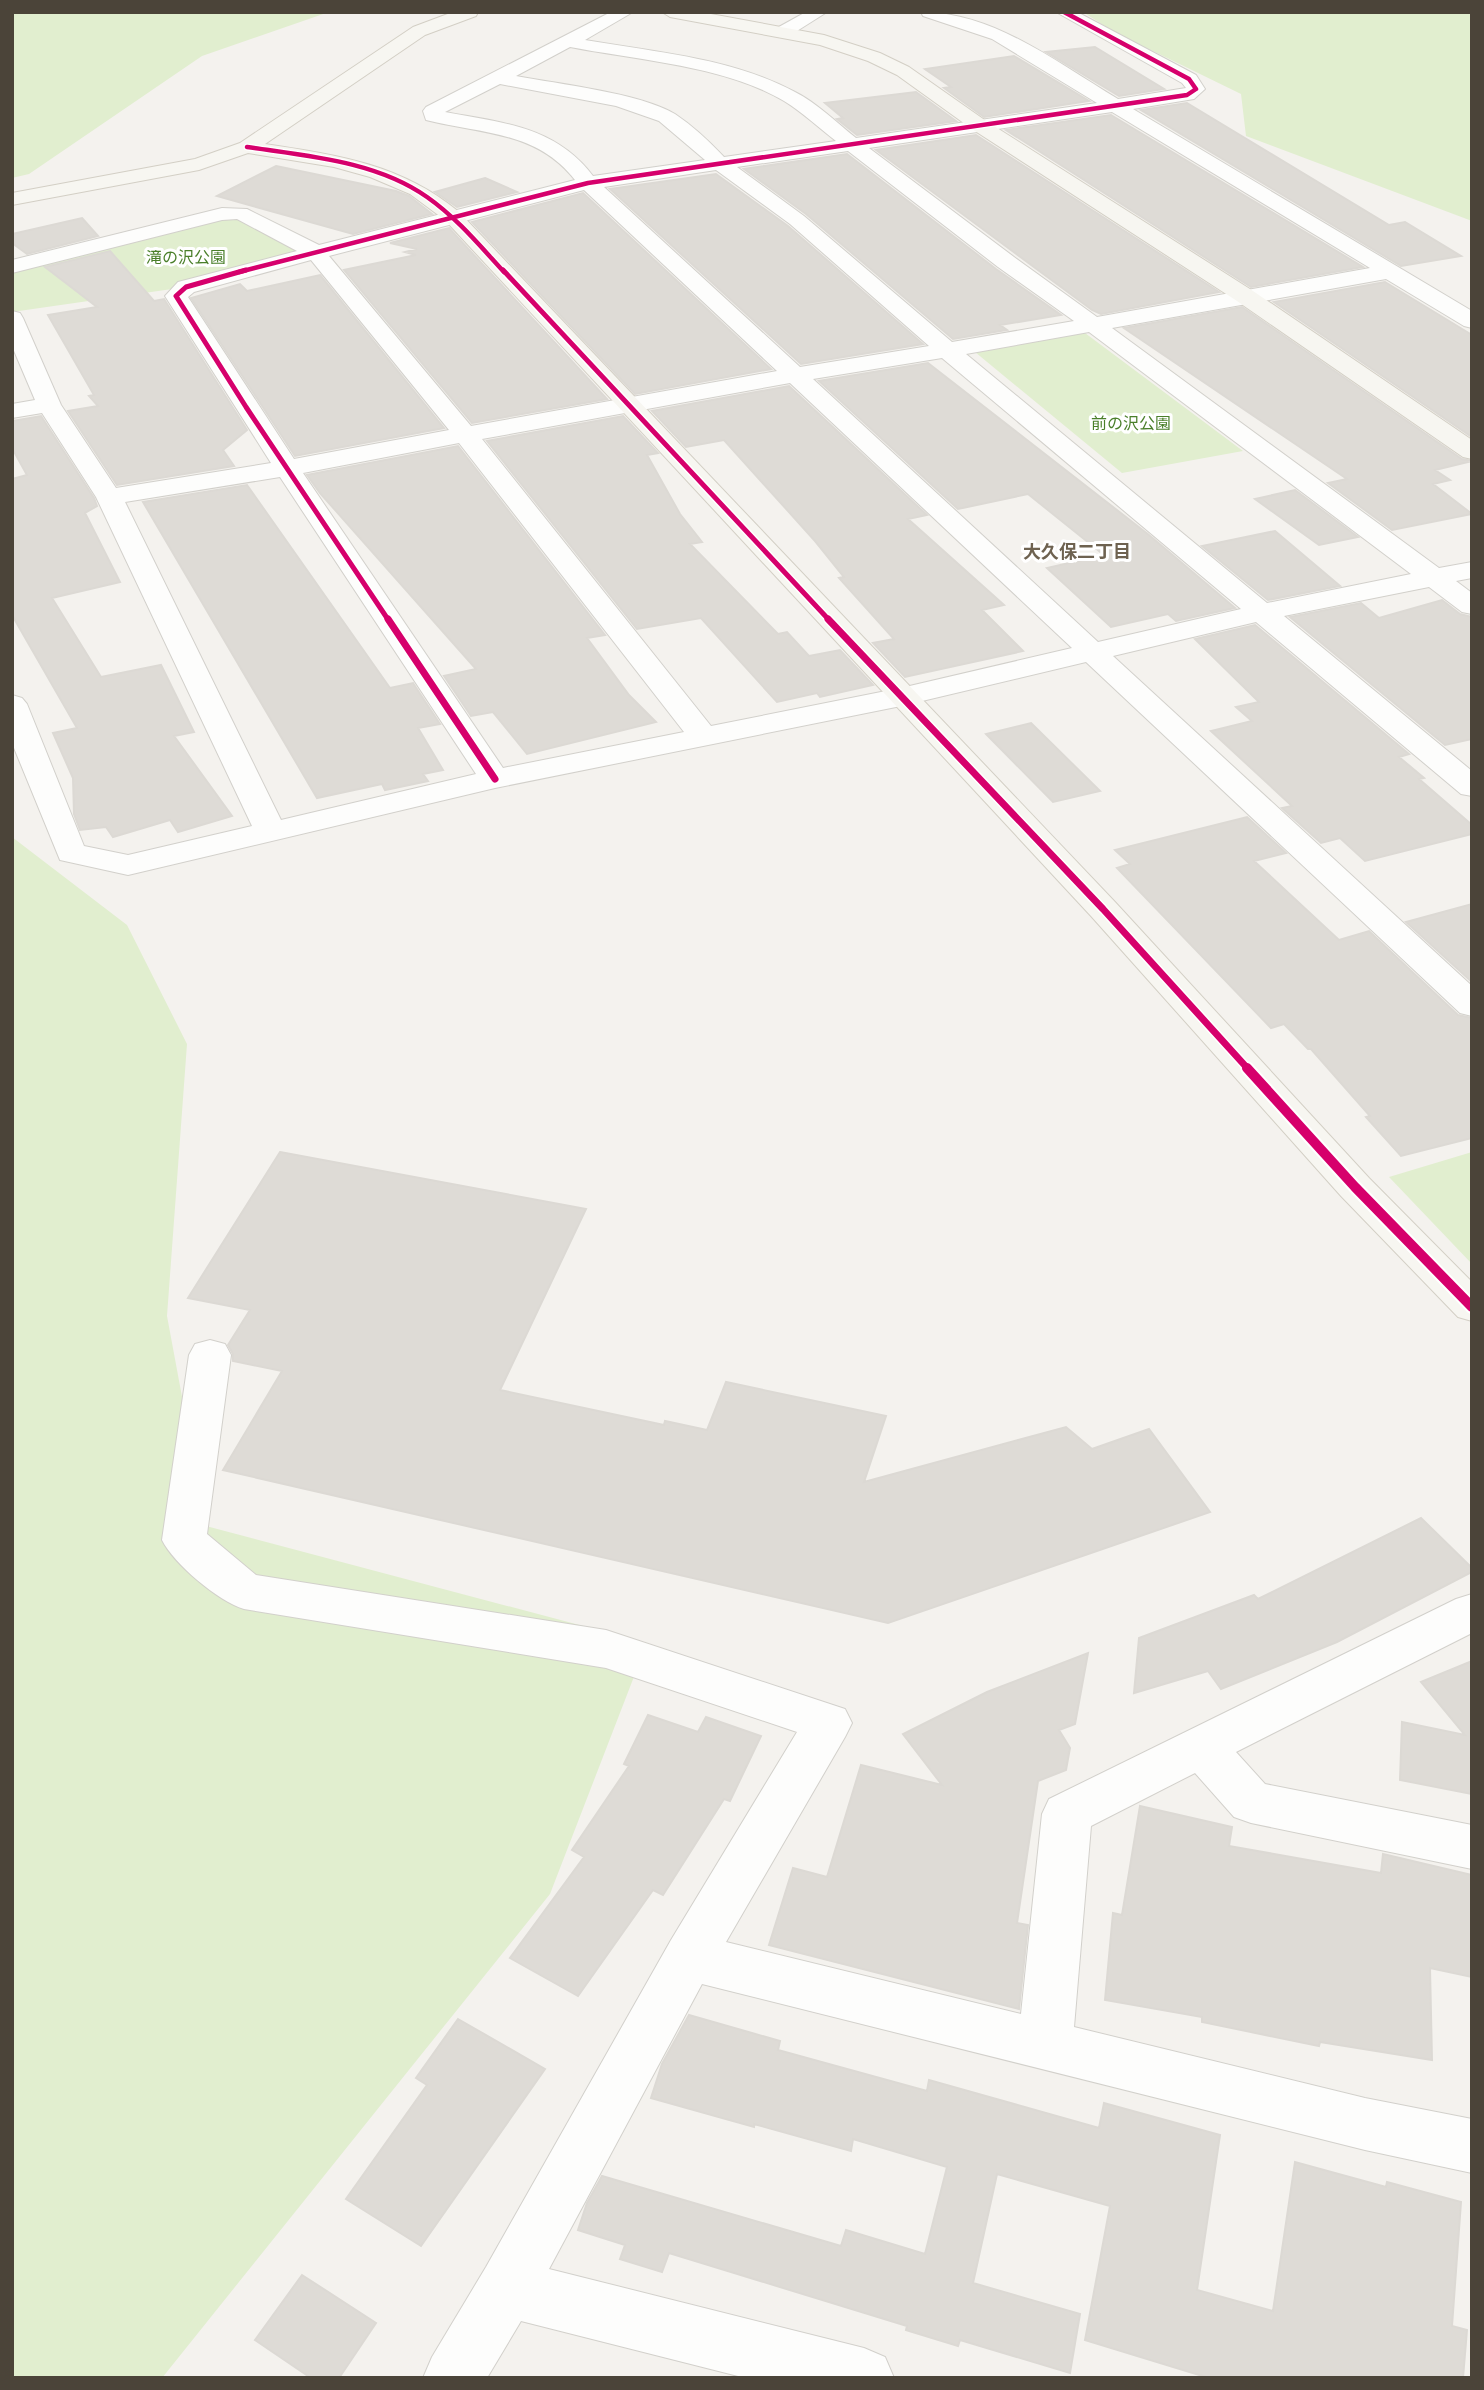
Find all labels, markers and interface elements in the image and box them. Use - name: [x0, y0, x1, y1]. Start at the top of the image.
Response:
- park label: 滝の沢公園: [146, 248, 226, 267]
- park label: 前の沢公園: [1091, 414, 1171, 433]
- district label: 大久保二丁目: [1023, 541, 1131, 562]

